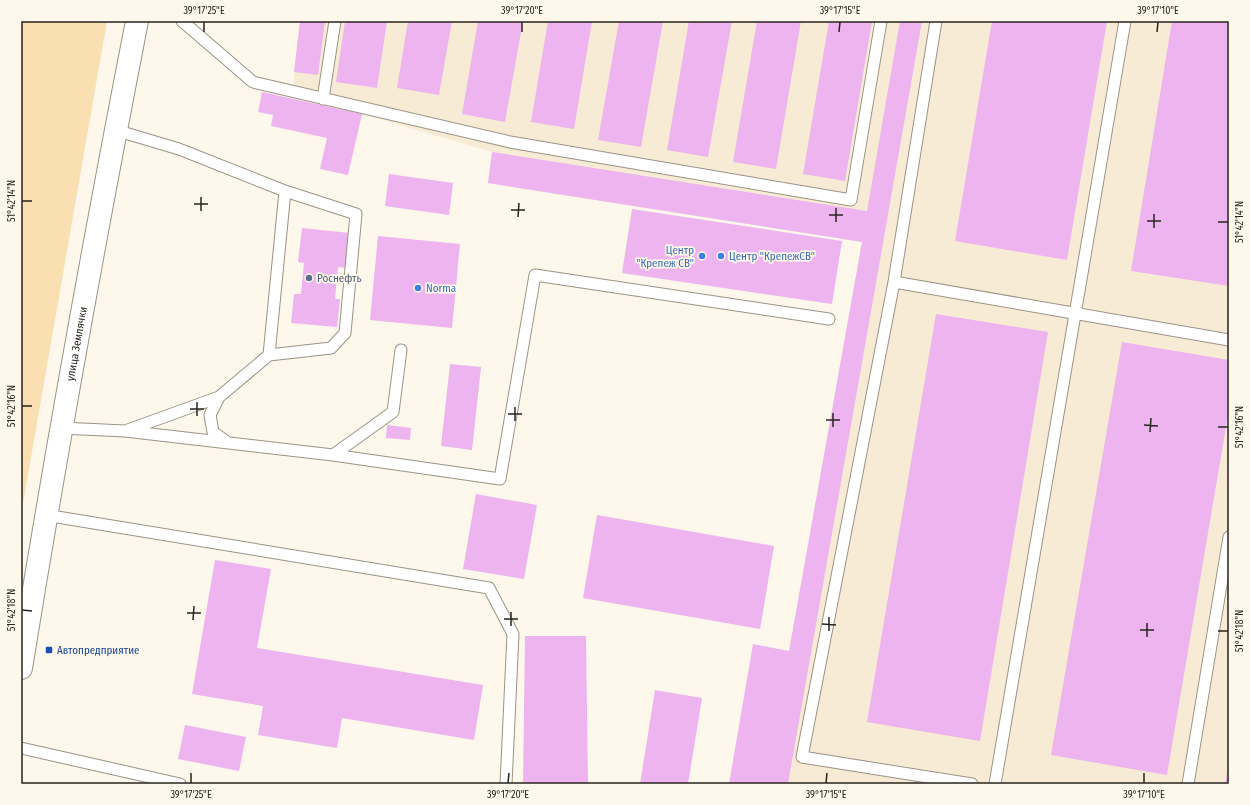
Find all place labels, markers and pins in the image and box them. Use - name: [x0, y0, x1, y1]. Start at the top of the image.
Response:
- place label: Центр "Крепеж СВ": [636, 244, 694, 270]
- place label: Центр "КрепежСВ": [729, 250, 815, 263]
- marker: Центр "Крепеж СВ": [697, 251, 707, 261]
- marker: Центр "КрепежСВ": [716, 251, 726, 261]
- place label: Роснефть: [317, 272, 362, 285]
- marker: Роснефть: [304, 273, 314, 283]
- place label: Norma: [426, 282, 456, 295]
- marker: Norma: [413, 283, 423, 293]
- place label: Автопредприятие: [57, 644, 139, 657]
- marker: Автопредприятие: [44, 645, 54, 655]

